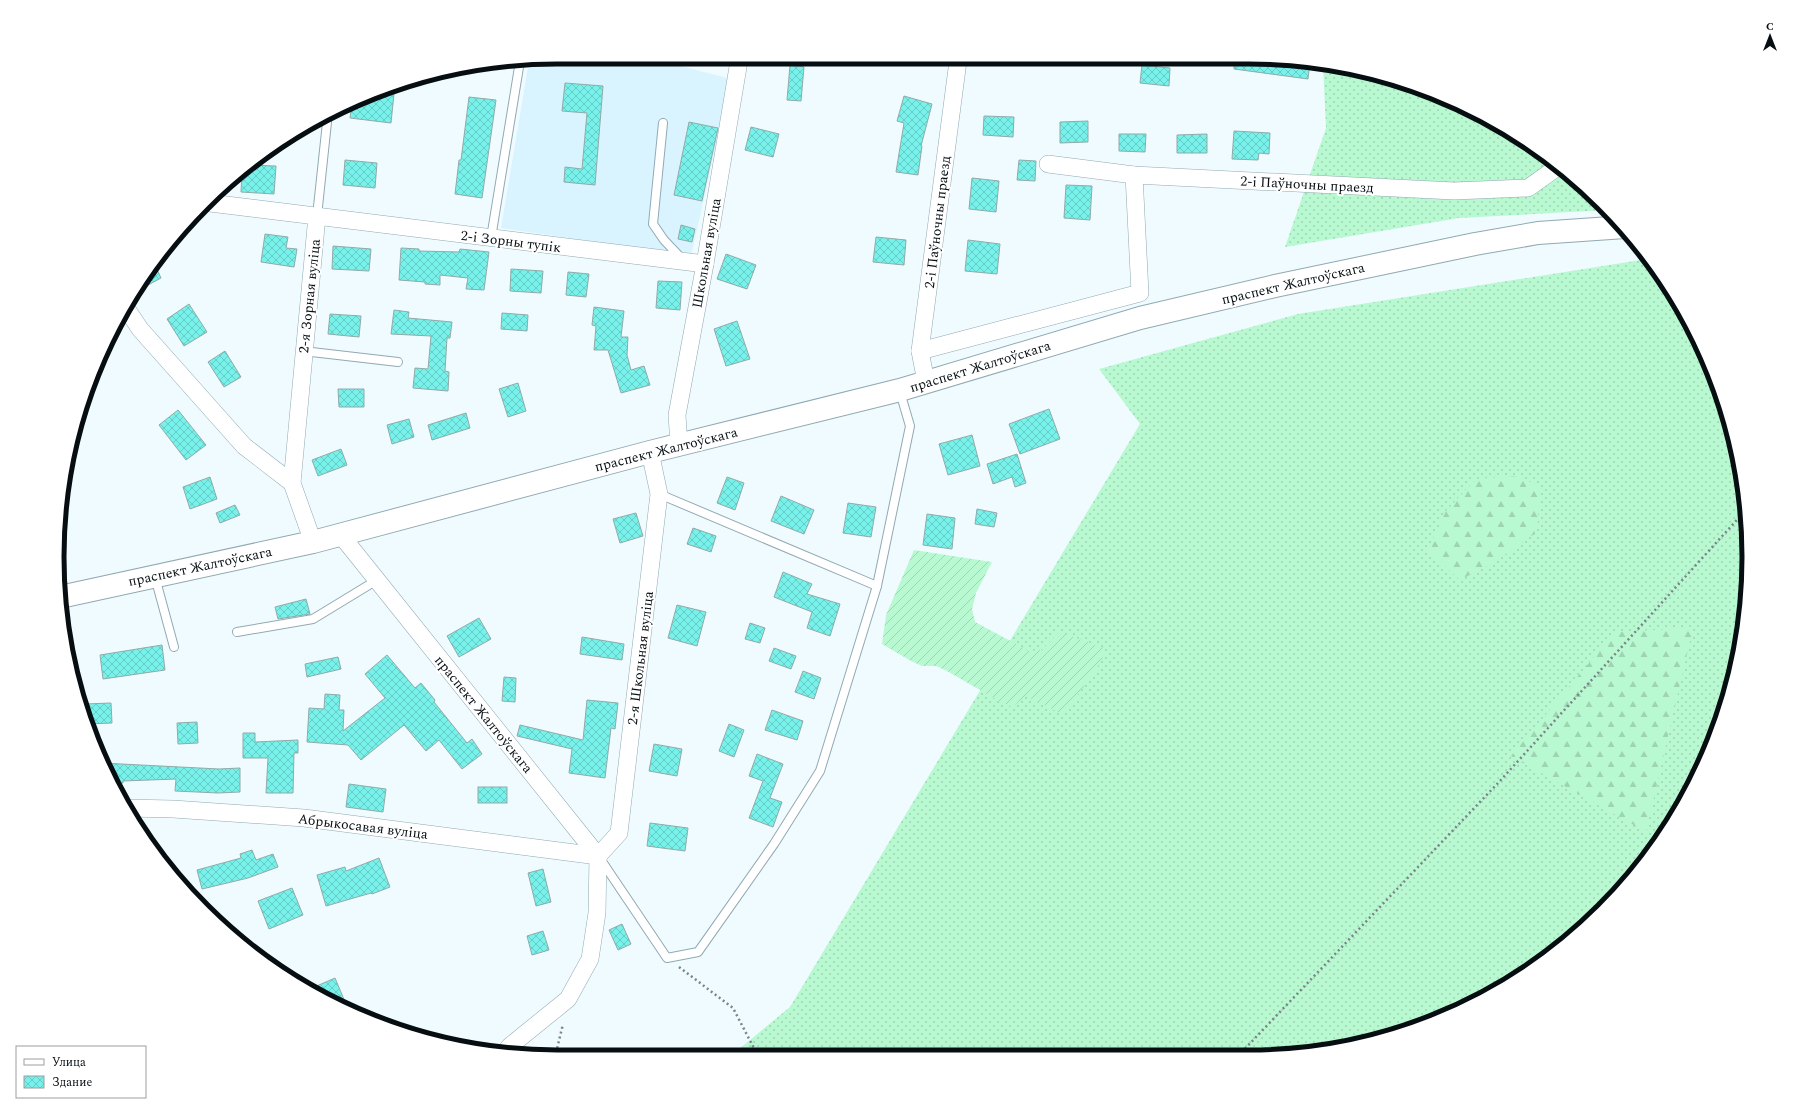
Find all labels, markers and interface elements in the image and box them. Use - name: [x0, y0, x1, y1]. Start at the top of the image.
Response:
- north arrow: [1750, 16, 1790, 56]
- text: С: [1766, 18, 1774, 35]
- street label: 2-і Паўночны праезд: [919, 154, 956, 290]
- street label: 2-і Паўночны праезд: [1240, 171, 1374, 198]
- street label: Школьная вуліца: [686, 196, 727, 310]
- street label: 2-і Зорны тупік: [460, 225, 562, 258]
- street label: 2-я Зорная вуліца: [293, 238, 326, 354]
- street label: праспект Жалтоўскага: [1219, 257, 1367, 310]
- street label: праспект Жалтоўскага: [907, 335, 1053, 398]
- street label: праспект Жалтоўскага: [592, 422, 740, 477]
- street label: праспект Жалтоўскага: [126, 541, 274, 592]
- street label: 2-я Школьная вуліца: [622, 590, 659, 726]
- street label: праспект Жалтоўскага: [429, 651, 538, 778]
- street label: Абрыкосавая вуліца: [297, 808, 429, 845]
- legend: [16, 1046, 146, 1098]
- text: Улица: [52, 1053, 86, 1072]
- text: Здание: [52, 1073, 92, 1092]

